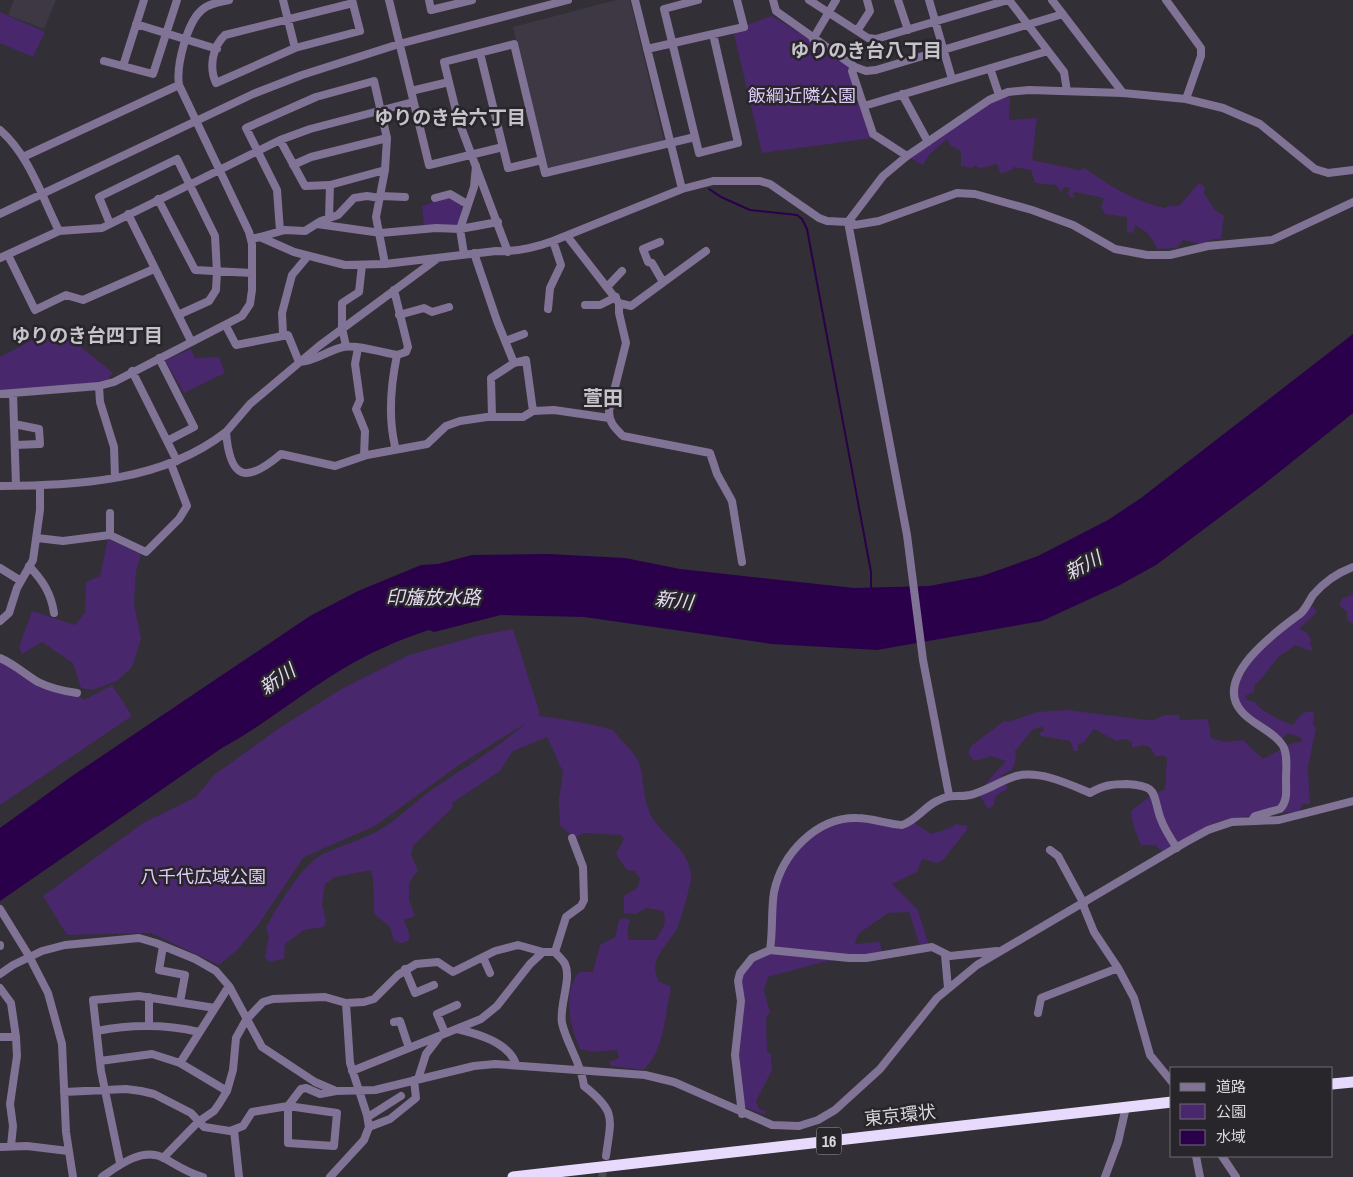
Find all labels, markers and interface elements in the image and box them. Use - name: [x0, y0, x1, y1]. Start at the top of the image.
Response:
- district label: ゆりのき台八丁目: [790, 37, 942, 63]
- park label: 飯綱近隣公園: [748, 83, 856, 108]
- district label: ゆりのき台六丁目: [374, 104, 526, 130]
- district label: ゆりのき台四丁目: [11, 322, 163, 348]
- district label: 萱田: [583, 384, 623, 411]
- water label: 新川: [1060, 544, 1108, 585]
- water label: 印旛放水路: [385, 584, 482, 610]
- water label: 新川: [654, 585, 696, 615]
- water label: 新川: [254, 656, 302, 700]
- park label: 八千代広域公園: [140, 864, 266, 889]
- legend: [1170, 1067, 1333, 1157]
- text: 道路: [1216, 1076, 1246, 1097]
- street label: 東京環状: [863, 1099, 937, 1131]
- text: 公園: [1216, 1101, 1246, 1122]
- text: 水域: [1216, 1126, 1246, 1147]
- road number: 16: [816, 1128, 842, 1154]

